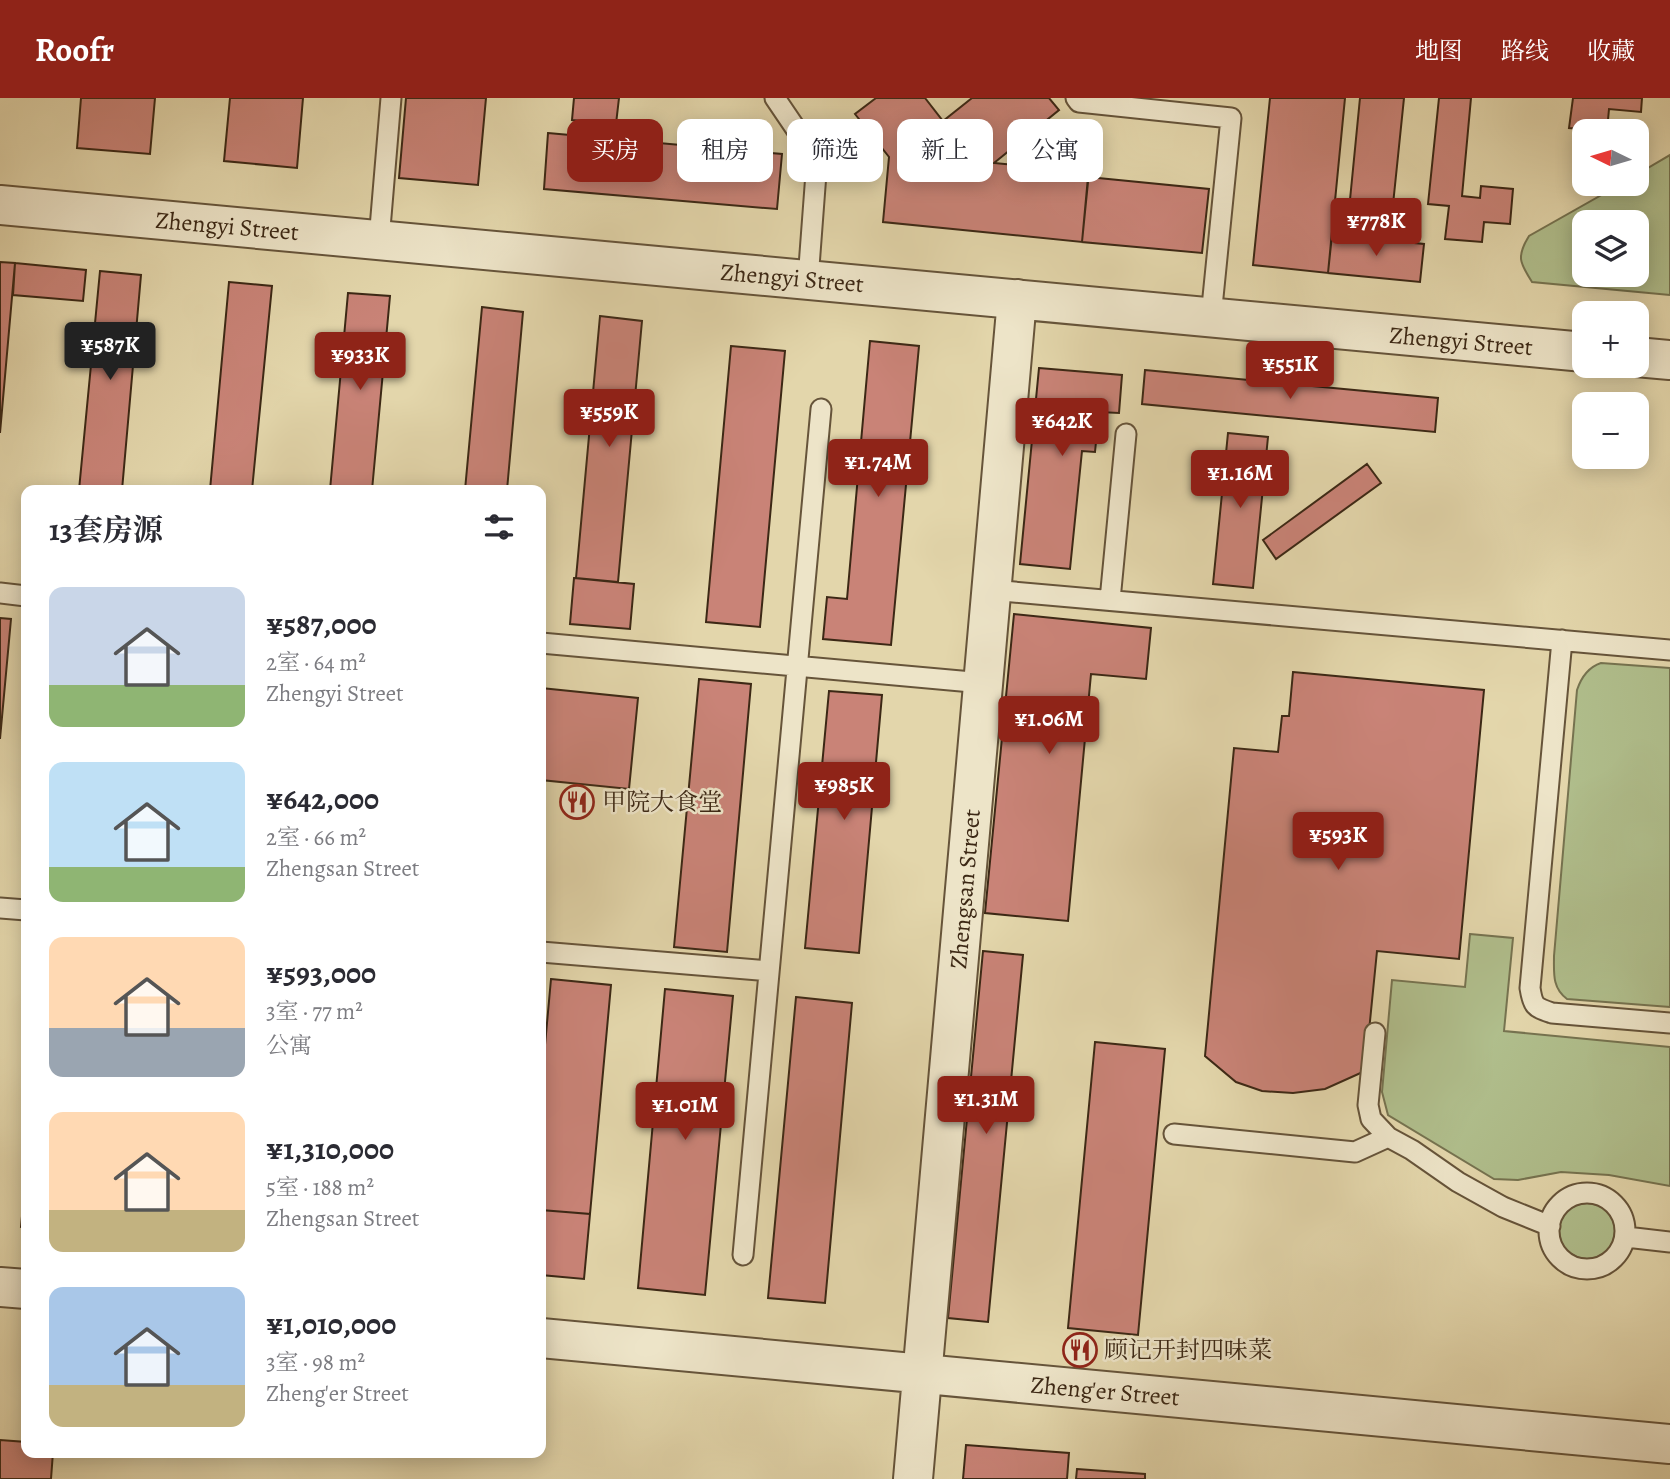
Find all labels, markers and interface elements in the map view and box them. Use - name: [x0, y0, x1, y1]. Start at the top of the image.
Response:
- text: Roofr: [35, 27, 114, 72]
- text: 地图: [1415, 35, 1463, 67]
- text: 路线: [1501, 35, 1549, 67]
- text: 收藏: [1587, 35, 1635, 67]
- chip: 买房: [567, 119, 663, 182]
- chip: 租房: [677, 119, 773, 182]
- chip: 筛选: [787, 119, 883, 182]
- chip: 新上: [897, 119, 993, 182]
- chip: 公寓: [1007, 119, 1103, 182]
- north arrow: [1572, 119, 1648, 196]
- map controls: [1572, 119, 1649, 469]
- pin: ¥778K: [1327, 198, 1425, 258]
- street label: Zhengyi Street: [154, 204, 300, 248]
- text: ¥778K: [1347, 205, 1406, 236]
- button: layers: [1572, 210, 1649, 287]
- street label: Zhengyi Street: [719, 256, 865, 300]
- button: +: [1572, 301, 1649, 378]
- street label: Zhengyi Street: [1388, 319, 1534, 363]
- pin: ¥587K: [61, 322, 159, 382]
- text: ¥587K: [81, 329, 140, 360]
- pin: ¥933K: [311, 332, 409, 392]
- text: ¥933K: [331, 339, 389, 370]
- pin: ¥551K: [1241, 342, 1339, 401]
- text: ¥551K: [1262, 348, 1318, 379]
- pin: ¥559K: [560, 390, 658, 449]
- button: −: [1572, 392, 1649, 469]
- text: ¥559K: [580, 396, 638, 427]
- pin: ¥642K: [1013, 398, 1111, 458]
- text: ¥642K: [1032, 405, 1092, 436]
- pin: ¥1.74M: [821, 440, 935, 499]
- text: ¥1.74M: [844, 446, 912, 477]
- pin: ¥1.16M: [1183, 450, 1297, 510]
- text: ¥1.16M: [1207, 457, 1273, 488]
- icon: filters: [480, 508, 518, 546]
- text: 13套房源: [49, 510, 163, 550]
- text: ¥587,000: [266, 604, 377, 644]
- icon: home: [105, 615, 189, 699]
- text: 2室 · 64 m²: [266, 647, 366, 678]
- text: Zhengyi Street: [266, 678, 404, 709]
- pin: ¥1.06M: [992, 696, 1106, 756]
- text: ¥1.06M: [1014, 703, 1084, 734]
- pin: ¥985K: [795, 762, 893, 822]
- text: ¥985K: [814, 769, 874, 800]
- text: ¥642,000: [266, 779, 379, 819]
- restaurant icon: 甲院大食堂: [558, 783, 596, 821]
- place label: 甲院大食堂: [602, 786, 722, 818]
- icon: home: [105, 790, 189, 874]
- street label: Zhengsan Street: [942, 808, 988, 970]
- pin: ¥593K: [1289, 812, 1387, 872]
- text: ¥593K: [1309, 819, 1367, 850]
- text: 2室 · 66 m²: [266, 822, 366, 853]
- text: Zhengsan Street: [266, 853, 419, 884]
- text: ¥593,000: [266, 953, 376, 993]
- icon: home: [105, 965, 189, 1049]
- text: 3室 · 77 m²: [266, 996, 363, 1027]
- text: 公寓: [266, 1030, 312, 1061]
- pin: ¥1.31M: [929, 1076, 1043, 1136]
- pin: ¥1.01M: [628, 1082, 742, 1142]
- text: ¥1.31M: [953, 1083, 1019, 1114]
- text: ¥1.01M: [652, 1089, 718, 1120]
- text: ¥1,310,000: [266, 1129, 394, 1169]
- icon: home: [105, 1140, 189, 1224]
- text: 5室 · 188 m²: [266, 1172, 374, 1203]
- text: Zhengsan Street: [266, 1203, 419, 1234]
- text: ¥1,010,000: [266, 1304, 396, 1344]
- icon: home: [105, 1315, 189, 1399]
- restaurant icon: 顾记开封四味菜: [1061, 1331, 1099, 1369]
- place label: 顾记开封四味菜: [1104, 1334, 1272, 1366]
- text: 3室 · 98 m²: [266, 1347, 365, 1378]
- street label: Zheng'er Street: [1029, 1369, 1181, 1413]
- text: Zheng'er Street: [266, 1378, 409, 1409]

